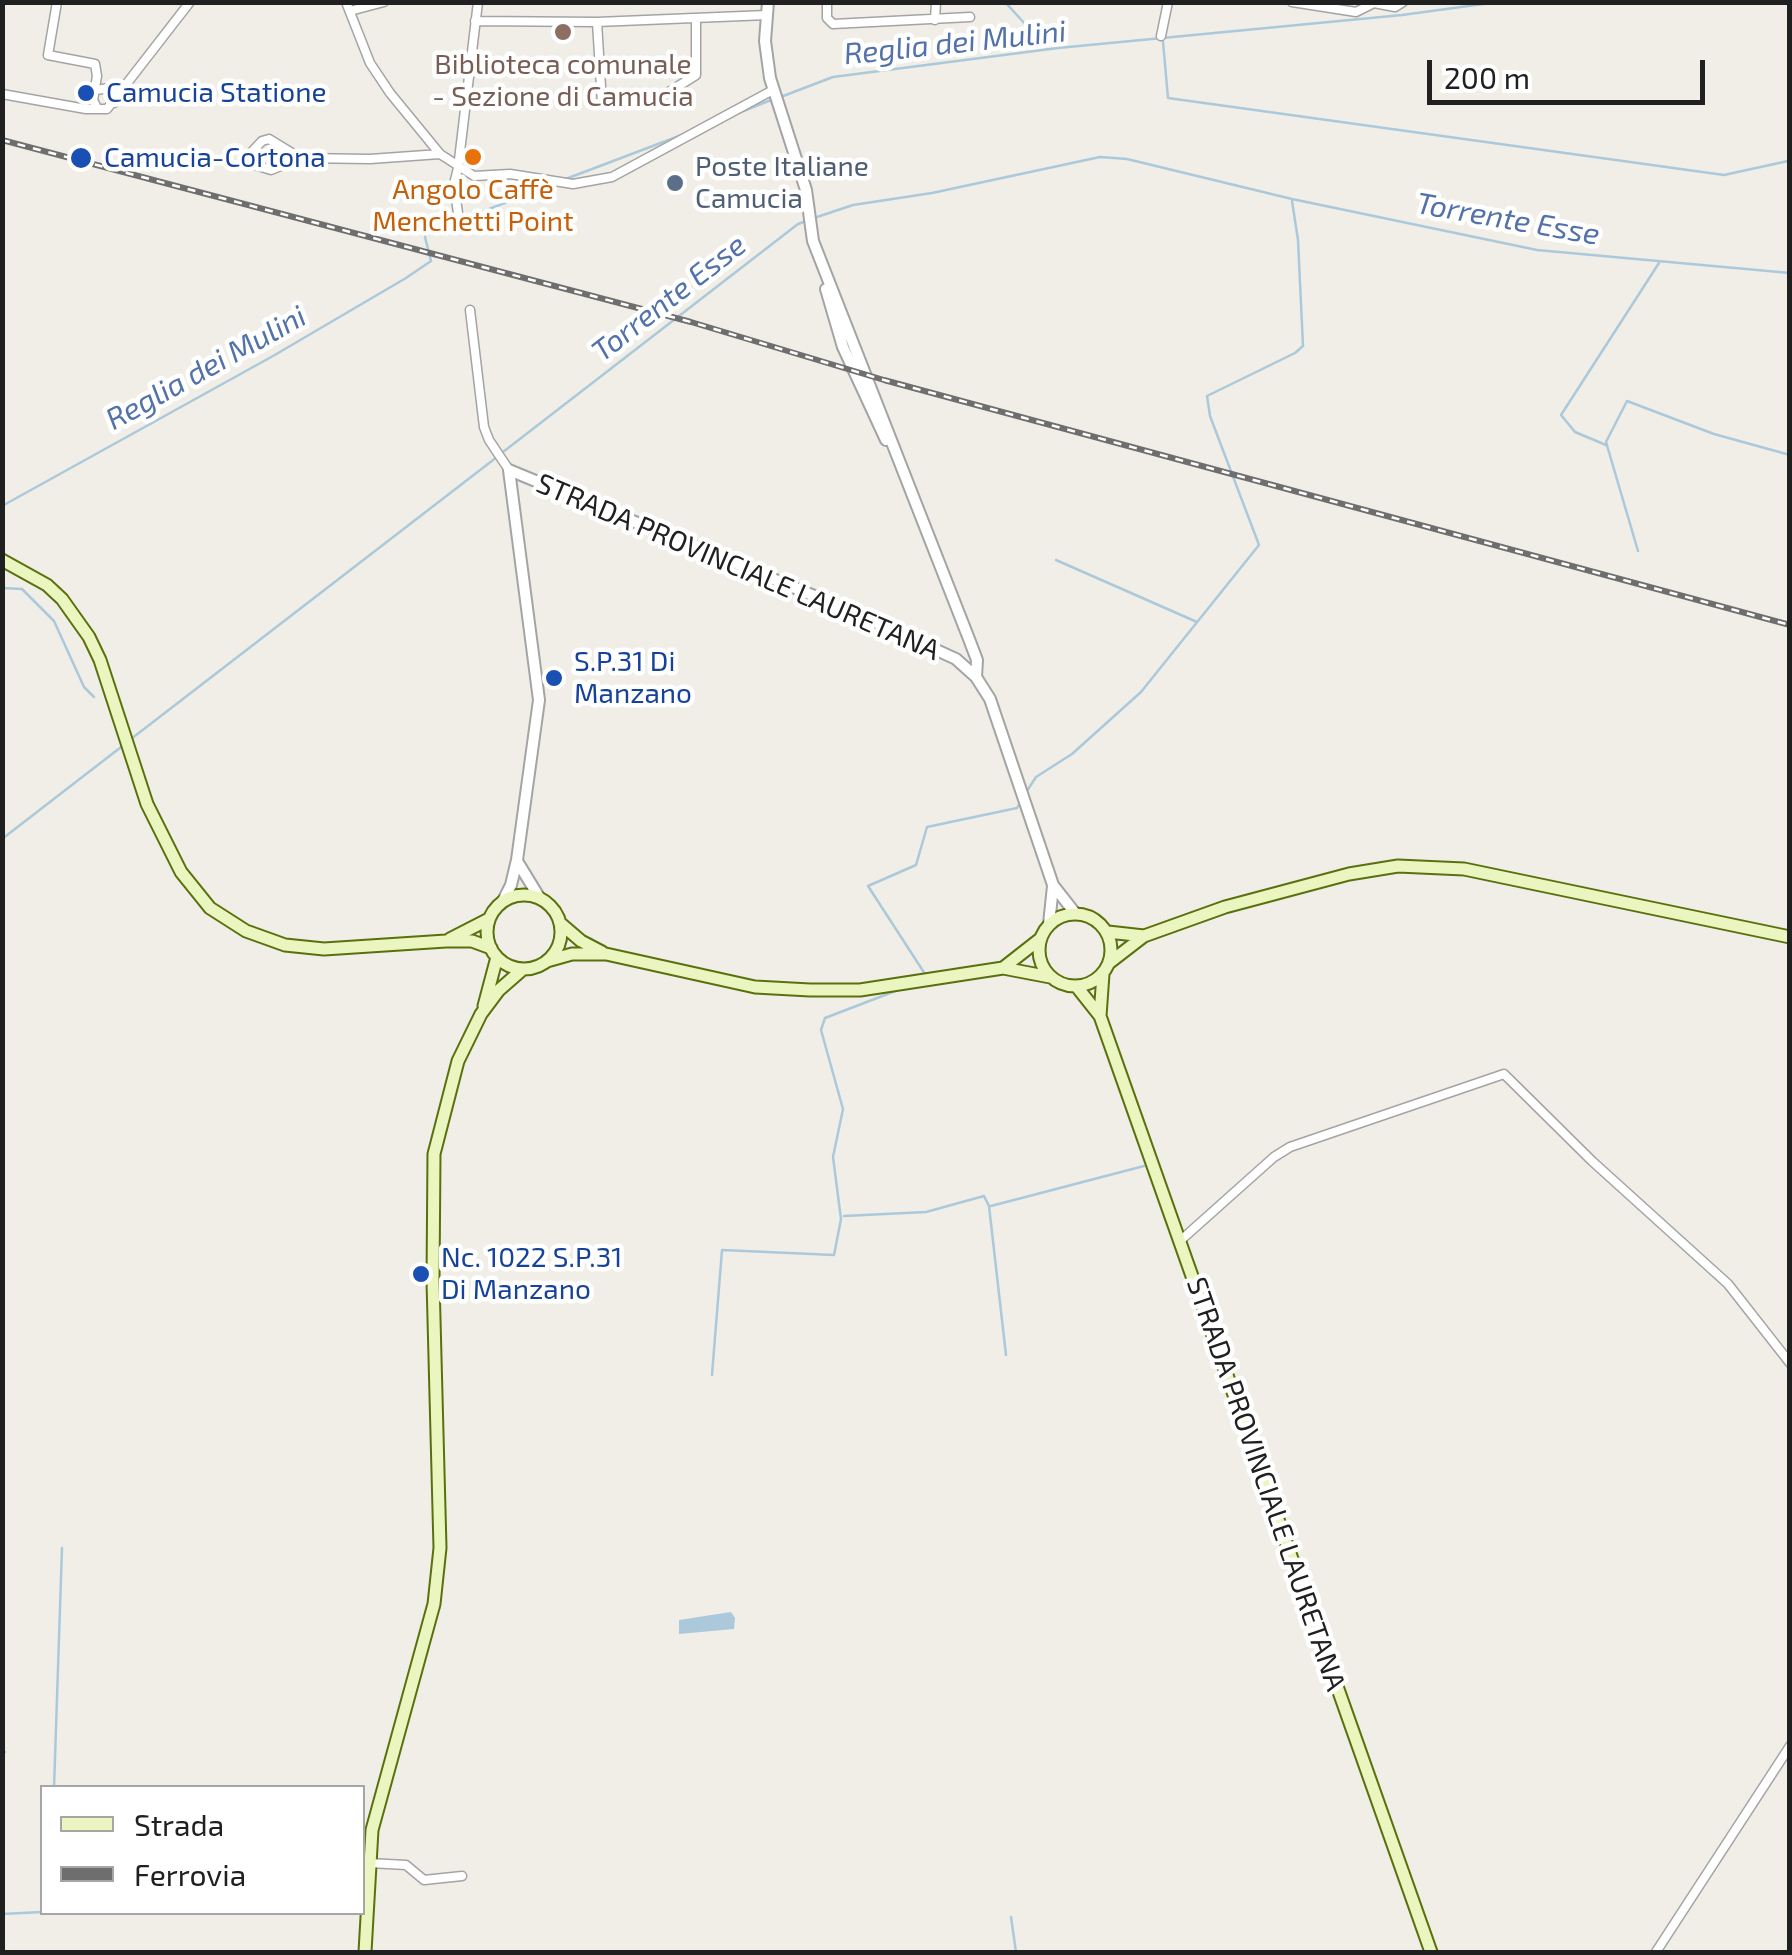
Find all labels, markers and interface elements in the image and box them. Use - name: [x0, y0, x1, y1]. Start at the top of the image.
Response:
- water label: Reglia dei Mulini: [842, 13, 1068, 73]
- marker: Biblioteca comunale - Sezione di Camucia: [552, 21, 574, 43]
- scale bar: [1432, 40, 1710, 102]
- place label: Biblioteca comunale - Sezione di Camucia: [432, 48, 694, 114]
- text: 200 m: [1444, 59, 1530, 95]
- place label: Camucia Statione: [106, 76, 326, 110]
- marker: Camucia Statione: [75, 82, 97, 104]
- place label: Camucia-Cortona: [104, 141, 326, 175]
- marker: Camucia-Cortona: [68, 145, 94, 171]
- marker: Angolo Caffè Menchetti Point: [462, 146, 484, 168]
- place label: Poste Italiane Camucia: [695, 150, 869, 216]
- marker: Poste Italiane Camucia: [664, 172, 686, 194]
- place label: Angolo Caffè Menchetti Point: [372, 173, 574, 239]
- water label: Torrente Esse: [1414, 185, 1602, 253]
- water label: Torrente Esse: [585, 227, 753, 369]
- water label: Reglia dei Mulini: [100, 298, 312, 438]
- street label: STRADA PROVINCIALE LAURETANA: [531, 467, 945, 667]
- place label: S.P.31 Di Manzano: [574, 645, 692, 711]
- marker: S.P.31 Di Manzano: [543, 667, 565, 689]
- place label: Nc. 1022 S.P.31 Di Manzano: [441, 1241, 622, 1307]
- marker: Nc. 1022 S.P.31 Di Manzano: [410, 1263, 432, 1285]
- street label: STRADA PROVINCIALE LAURETANA: [1179, 1273, 1353, 1695]
- legend: [40, 1785, 365, 1915]
- text: Strada: [134, 1806, 224, 1842]
- text: Ferrovia: [134, 1856, 246, 1892]

